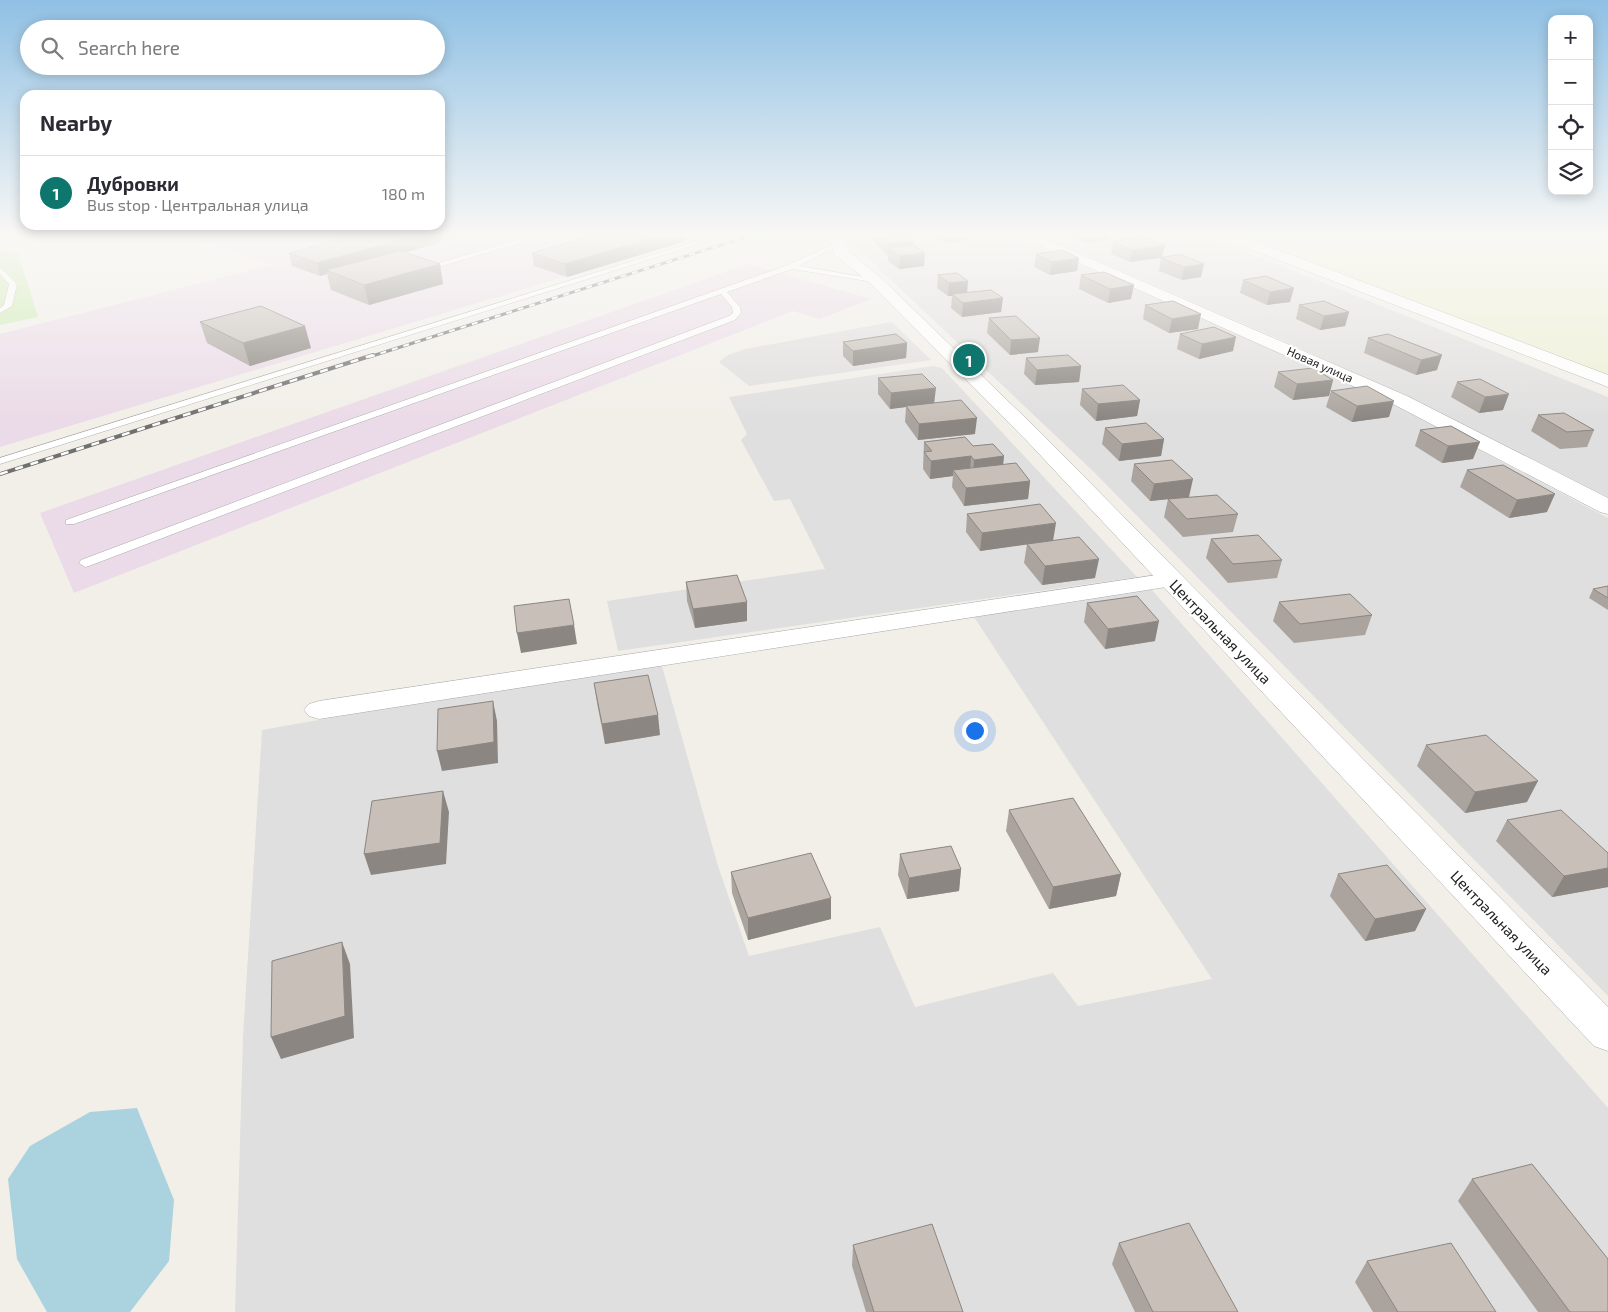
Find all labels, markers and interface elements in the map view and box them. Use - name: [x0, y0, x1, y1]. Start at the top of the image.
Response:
- map controls: [1548, 15, 1593, 195]
- button: +: [1548, 15, 1593, 60]
- search box: [20, 20, 445, 75]
- icon: search: [38, 34, 66, 62]
- text: Search here: [78, 36, 180, 59]
- button: −: [1548, 60, 1593, 105]
- button: locate: [1548, 105, 1593, 150]
- text: Nearby: [40, 110, 112, 135]
- button: layers: [1548, 150, 1593, 195]
- text: Дубровки: [87, 172, 179, 195]
- text: 1: [53, 184, 59, 203]
- text: 180 m: [382, 184, 425, 203]
- text: Bus stop · Центральная улица: [87, 195, 309, 214]
- pin: 1: [953, 341, 985, 379]
- street label: Новая улица: [1285, 343, 1356, 386]
- street label: Центральная улица: [1166, 575, 1275, 688]
- your location: [962, 718, 988, 744]
- street label: Центральная улица: [1447, 866, 1556, 979]

